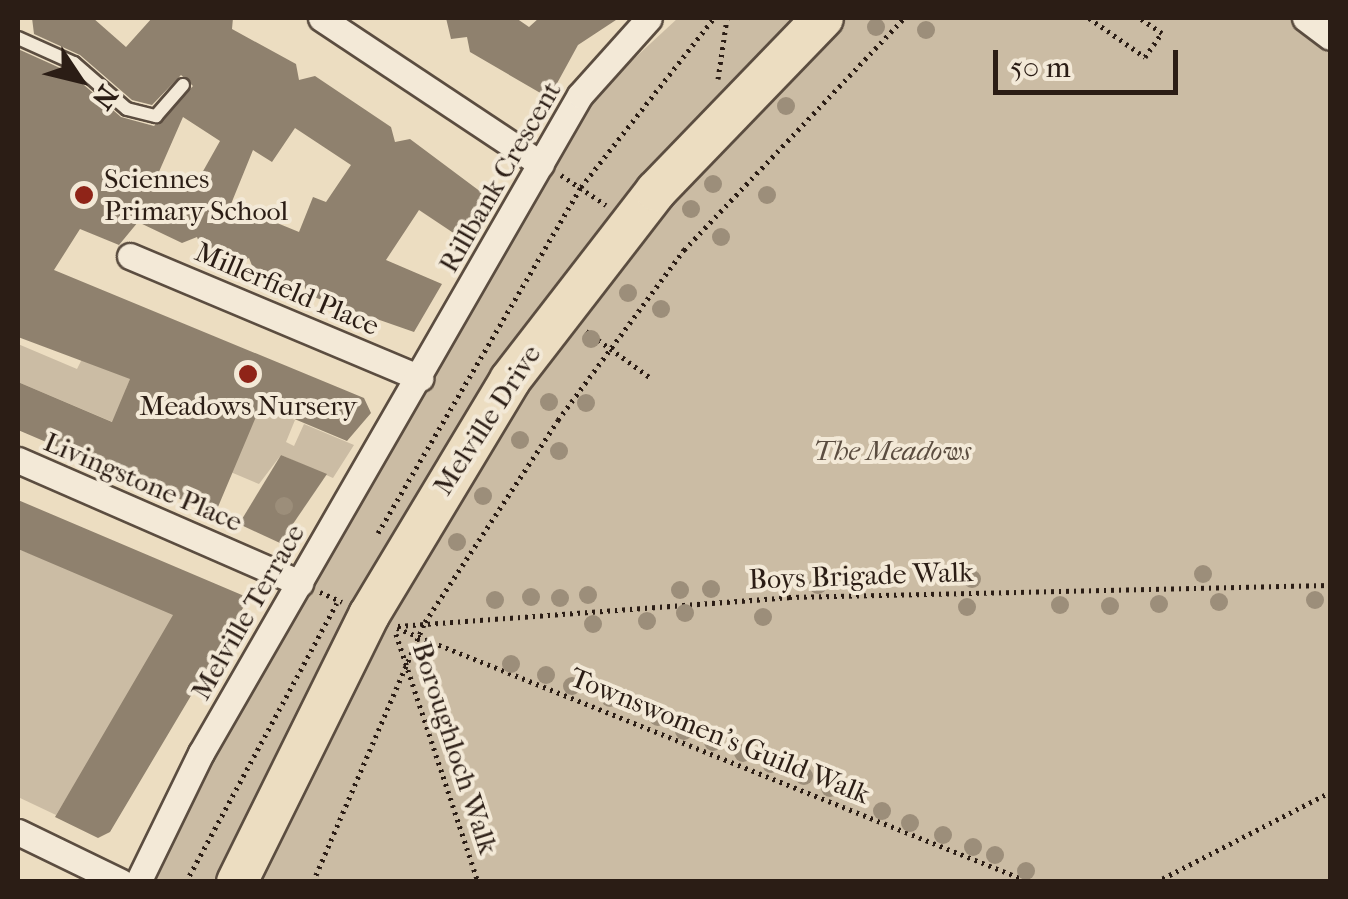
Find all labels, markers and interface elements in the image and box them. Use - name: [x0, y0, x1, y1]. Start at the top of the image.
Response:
- north arrow: [30, 30, 130, 130]
- scale bar: [998, 30, 1183, 92]
- text: 50 m: [1010, 50, 1071, 85]
- street label: Rillbank Crescent: [432, 75, 568, 279]
- text: N: [85, 79, 125, 116]
- place label: Sciennes Primary School: [104, 162, 288, 228]
- marker: Sciennes Primary School: [73, 184, 95, 206]
- street label: Millerfield Place: [190, 235, 384, 343]
- street label: Melville Drive: [426, 339, 548, 501]
- marker: Meadows Nursery: [237, 363, 259, 385]
- place label: Meadows Nursery: [139, 389, 357, 423]
- street label: Livingstone Place: [39, 425, 247, 539]
- park label: The Meadows: [813, 434, 971, 468]
- street label: Melville Terrace: [184, 518, 312, 706]
- street label: Boys Brigade Walk: [748, 555, 974, 597]
- street label: Boroughloch Walk: [405, 638, 505, 858]
- street label: Townswomen's Guild Walk: [565, 660, 875, 812]

